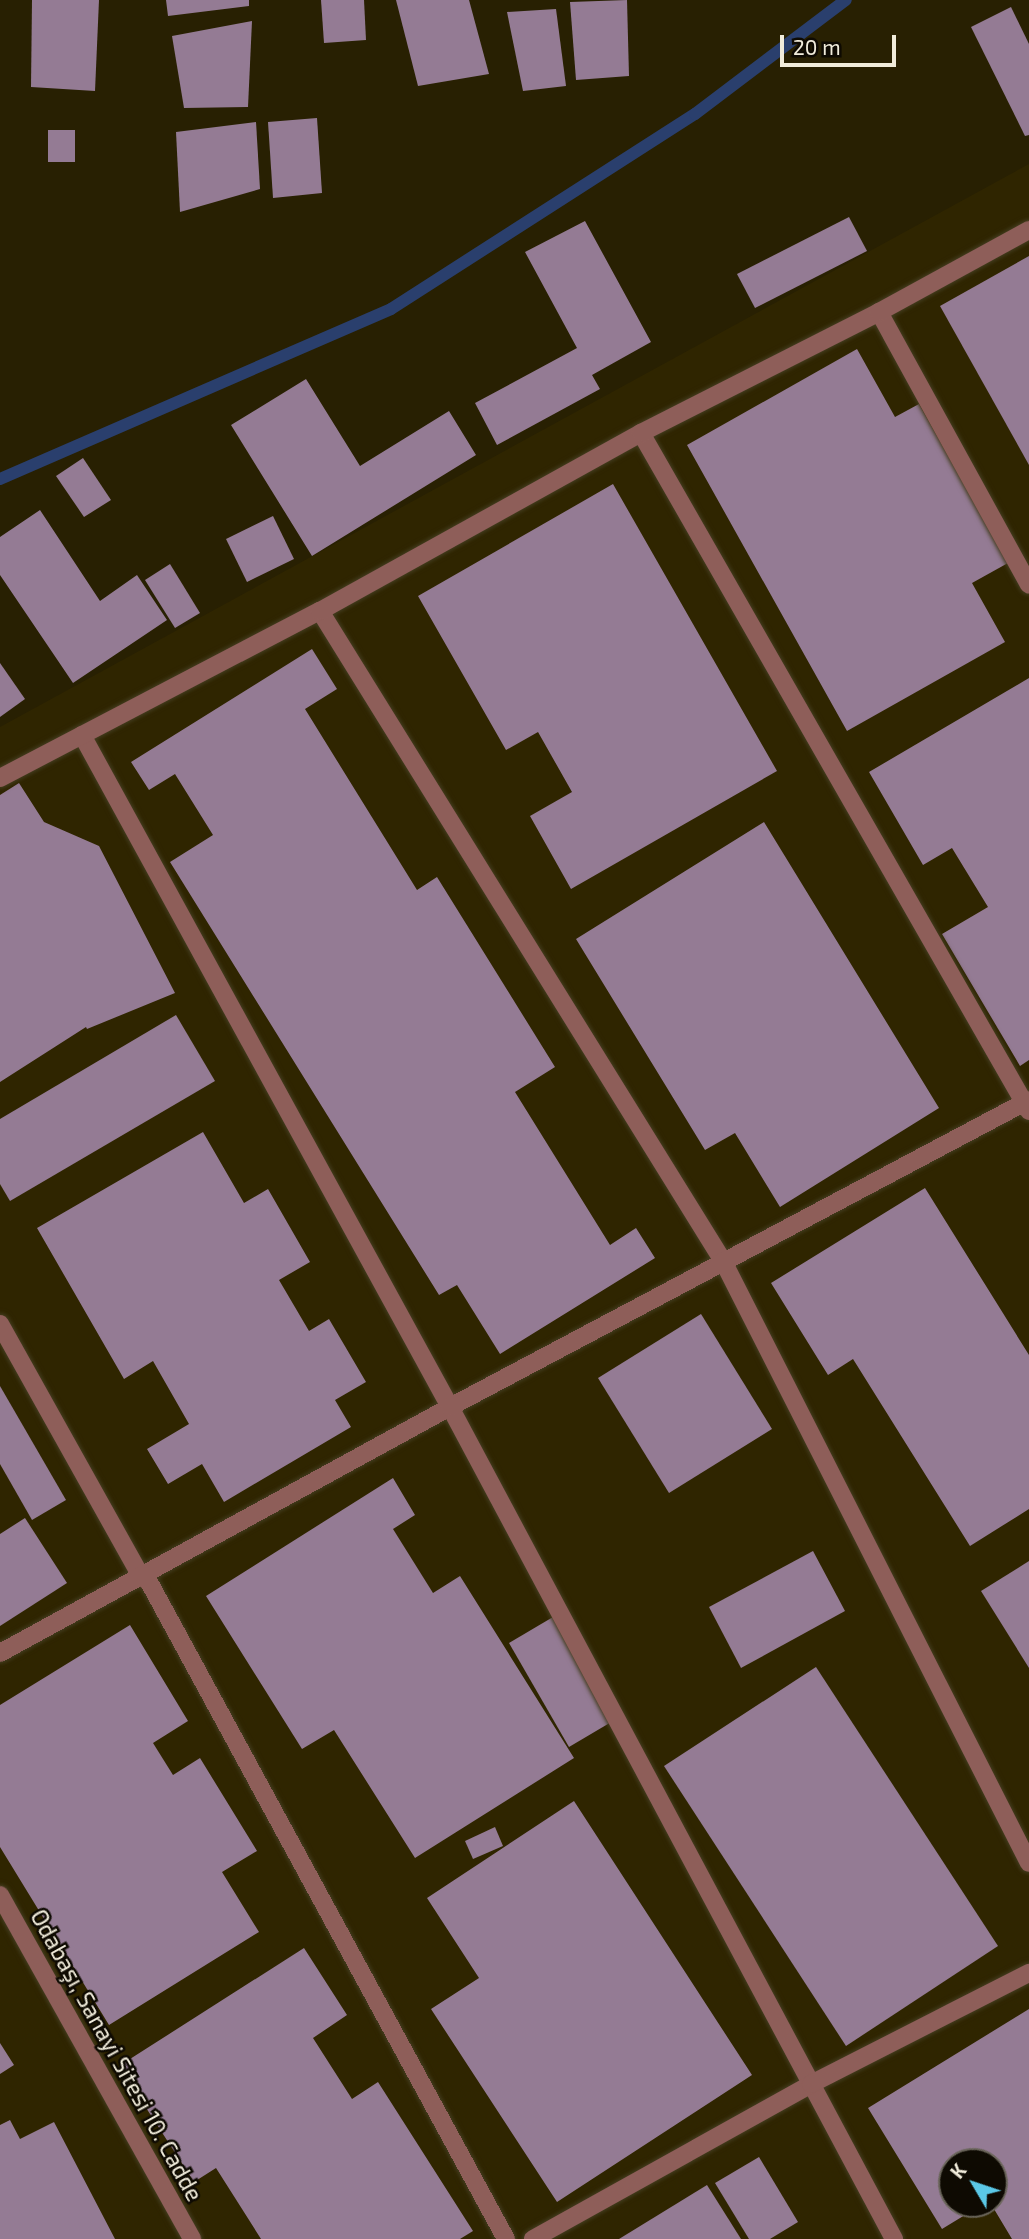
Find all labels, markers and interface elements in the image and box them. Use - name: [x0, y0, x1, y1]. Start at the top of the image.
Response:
- scale bar: [784, 21, 900, 65]
- text: 20 m: [793, 34, 841, 59]
- street label: Odabaşı, Sanayi Sitesi 10. Cadde: [25, 1904, 209, 2206]
- north arrow: [938, 2148, 1008, 2218]
- text: K: [945, 2159, 971, 2183]

